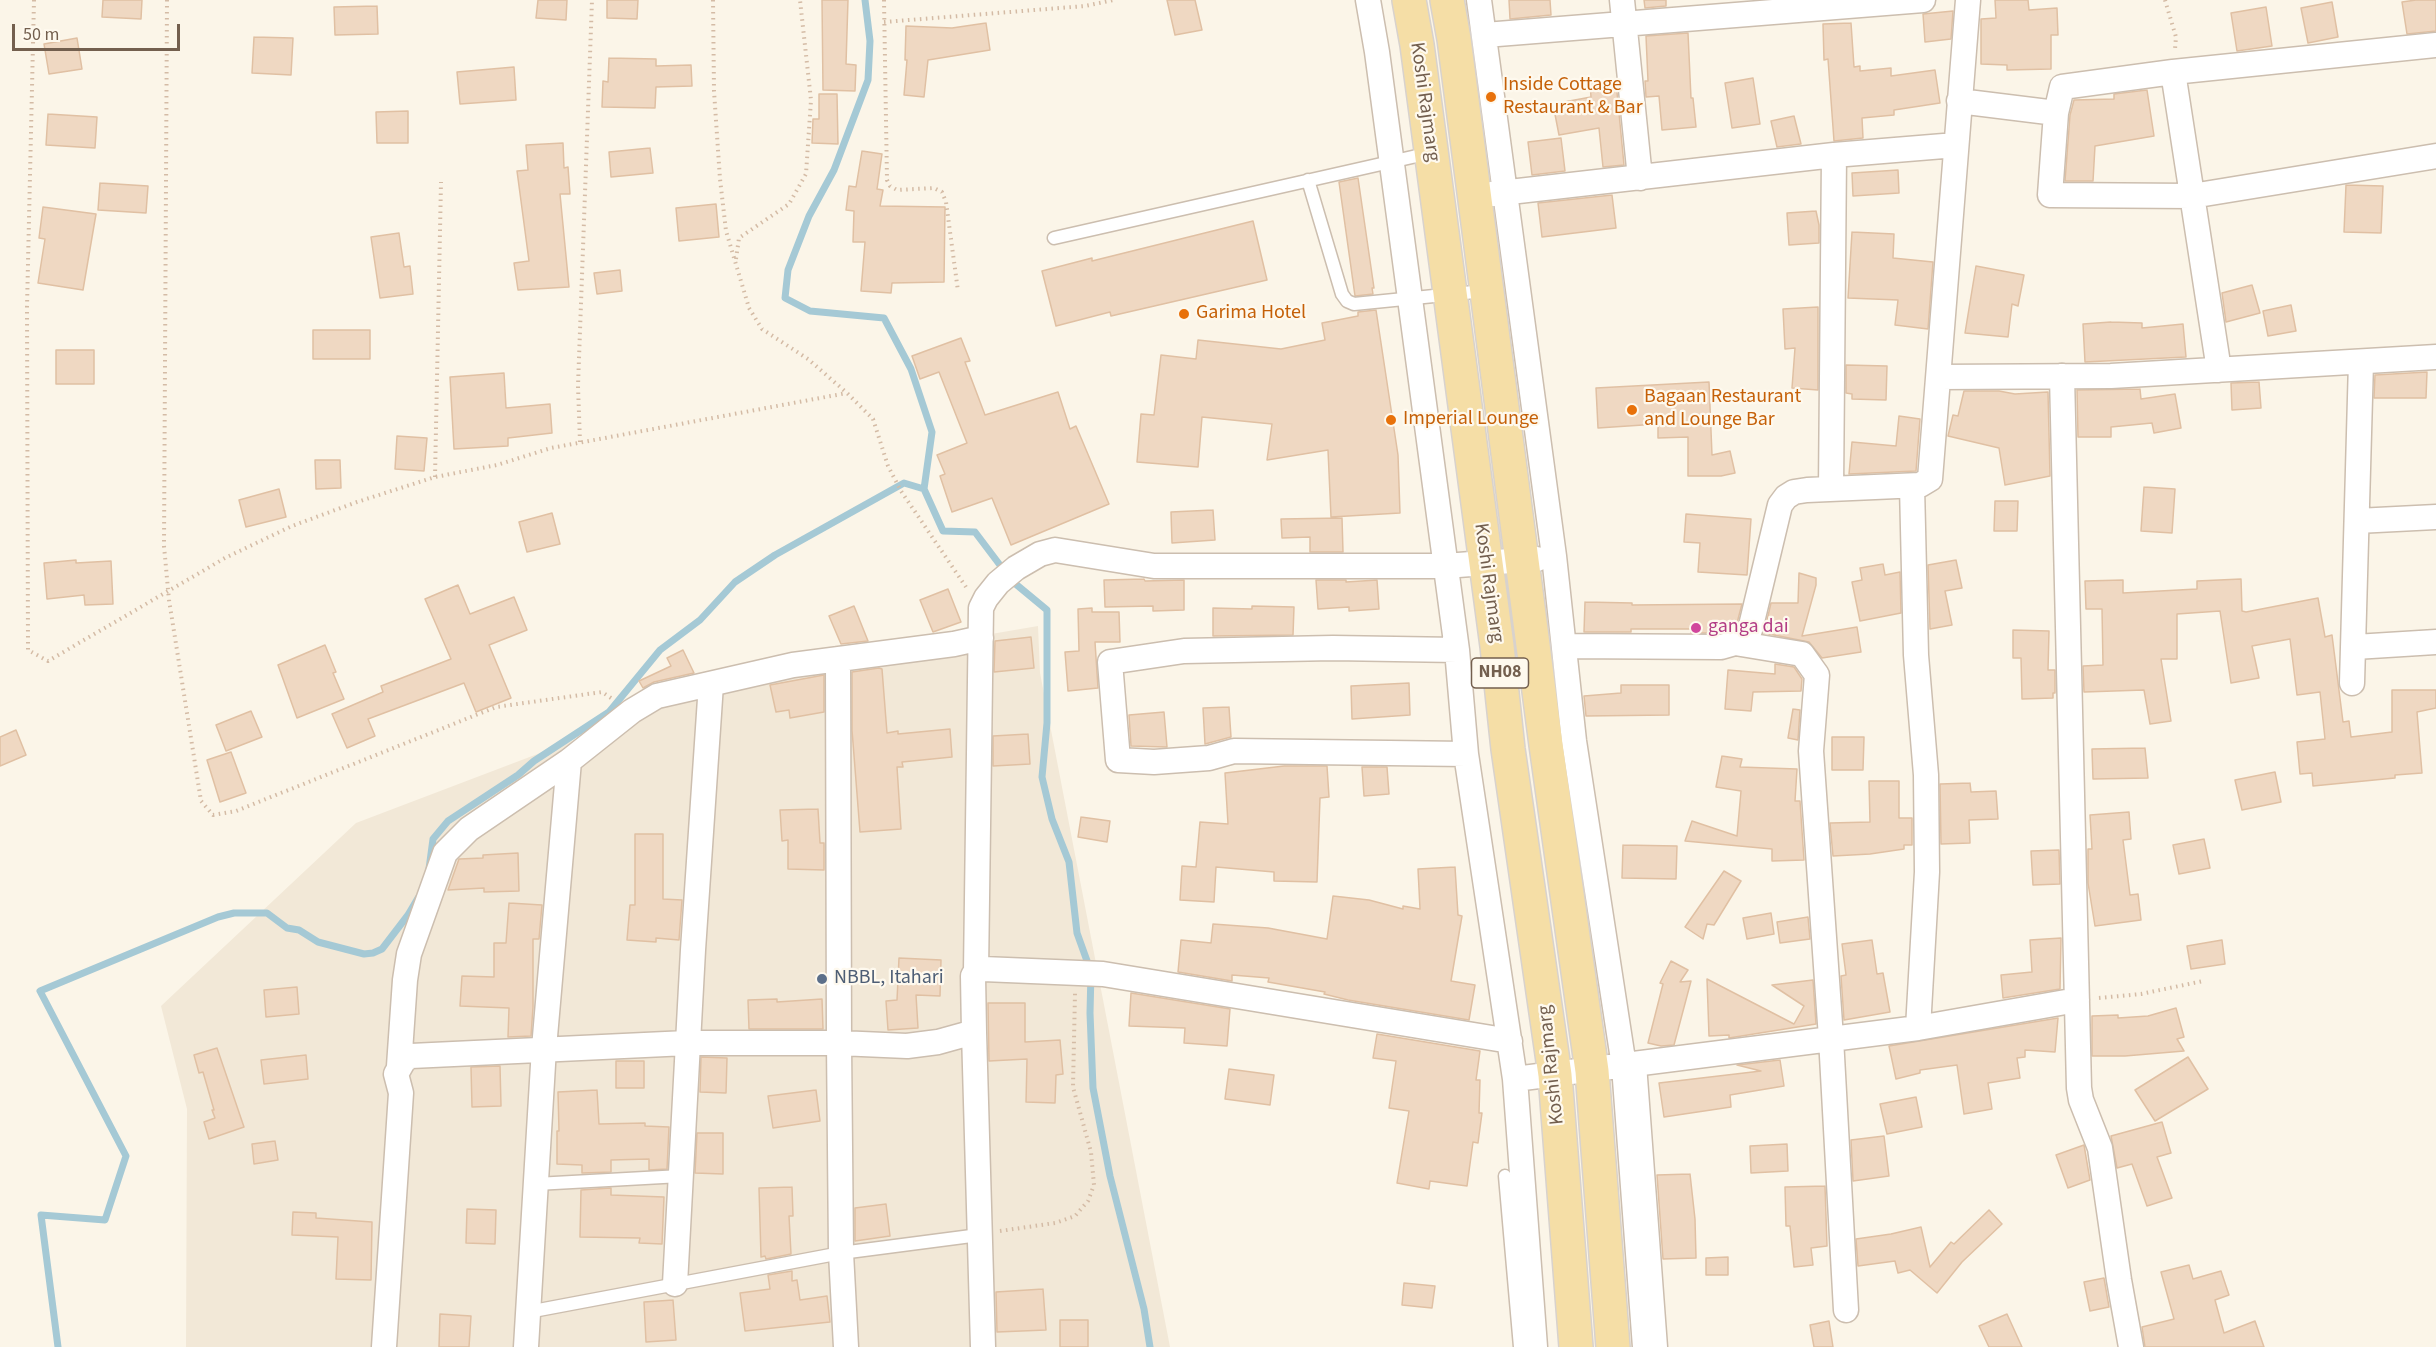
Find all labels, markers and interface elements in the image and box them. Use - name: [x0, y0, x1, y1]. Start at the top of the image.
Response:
- scale bar: [15, 12, 183, 50]
- text: 50 m: [23, 22, 59, 47]
- street label: Koshi Rajmarg: [1404, 41, 1444, 163]
- place label: Inside Cottage Restaurant & Bar: [1503, 74, 1643, 121]
- marker: Inside Cottage Restaurant & Bar: [1484, 90, 1498, 104]
- place label: Garima Hotel: [1196, 302, 1306, 326]
- marker: Garima Hotel: [1177, 307, 1191, 321]
- place label: Bagaan Restaurant and Lounge Bar: [1644, 386, 1801, 433]
- marker: Bagaan Restaurant and Lounge Bar: [1625, 403, 1639, 417]
- place label: Imperial Lounge: [1403, 408, 1539, 432]
- marker: Imperial Lounge: [1384, 413, 1398, 427]
- street label: Koshi Rajmarg: [1468, 522, 1508, 644]
- place label: ganga dai: [1708, 616, 1789, 640]
- marker: ganga dai: [1689, 621, 1703, 635]
- road number: NH08: [1472, 658, 1528, 688]
- place label: NBBL, Itahari: [834, 967, 944, 991]
- marker: NBBL, Itahari: [815, 972, 829, 986]
- street label: Koshi Rajmarg: [1534, 1004, 1570, 1126]

